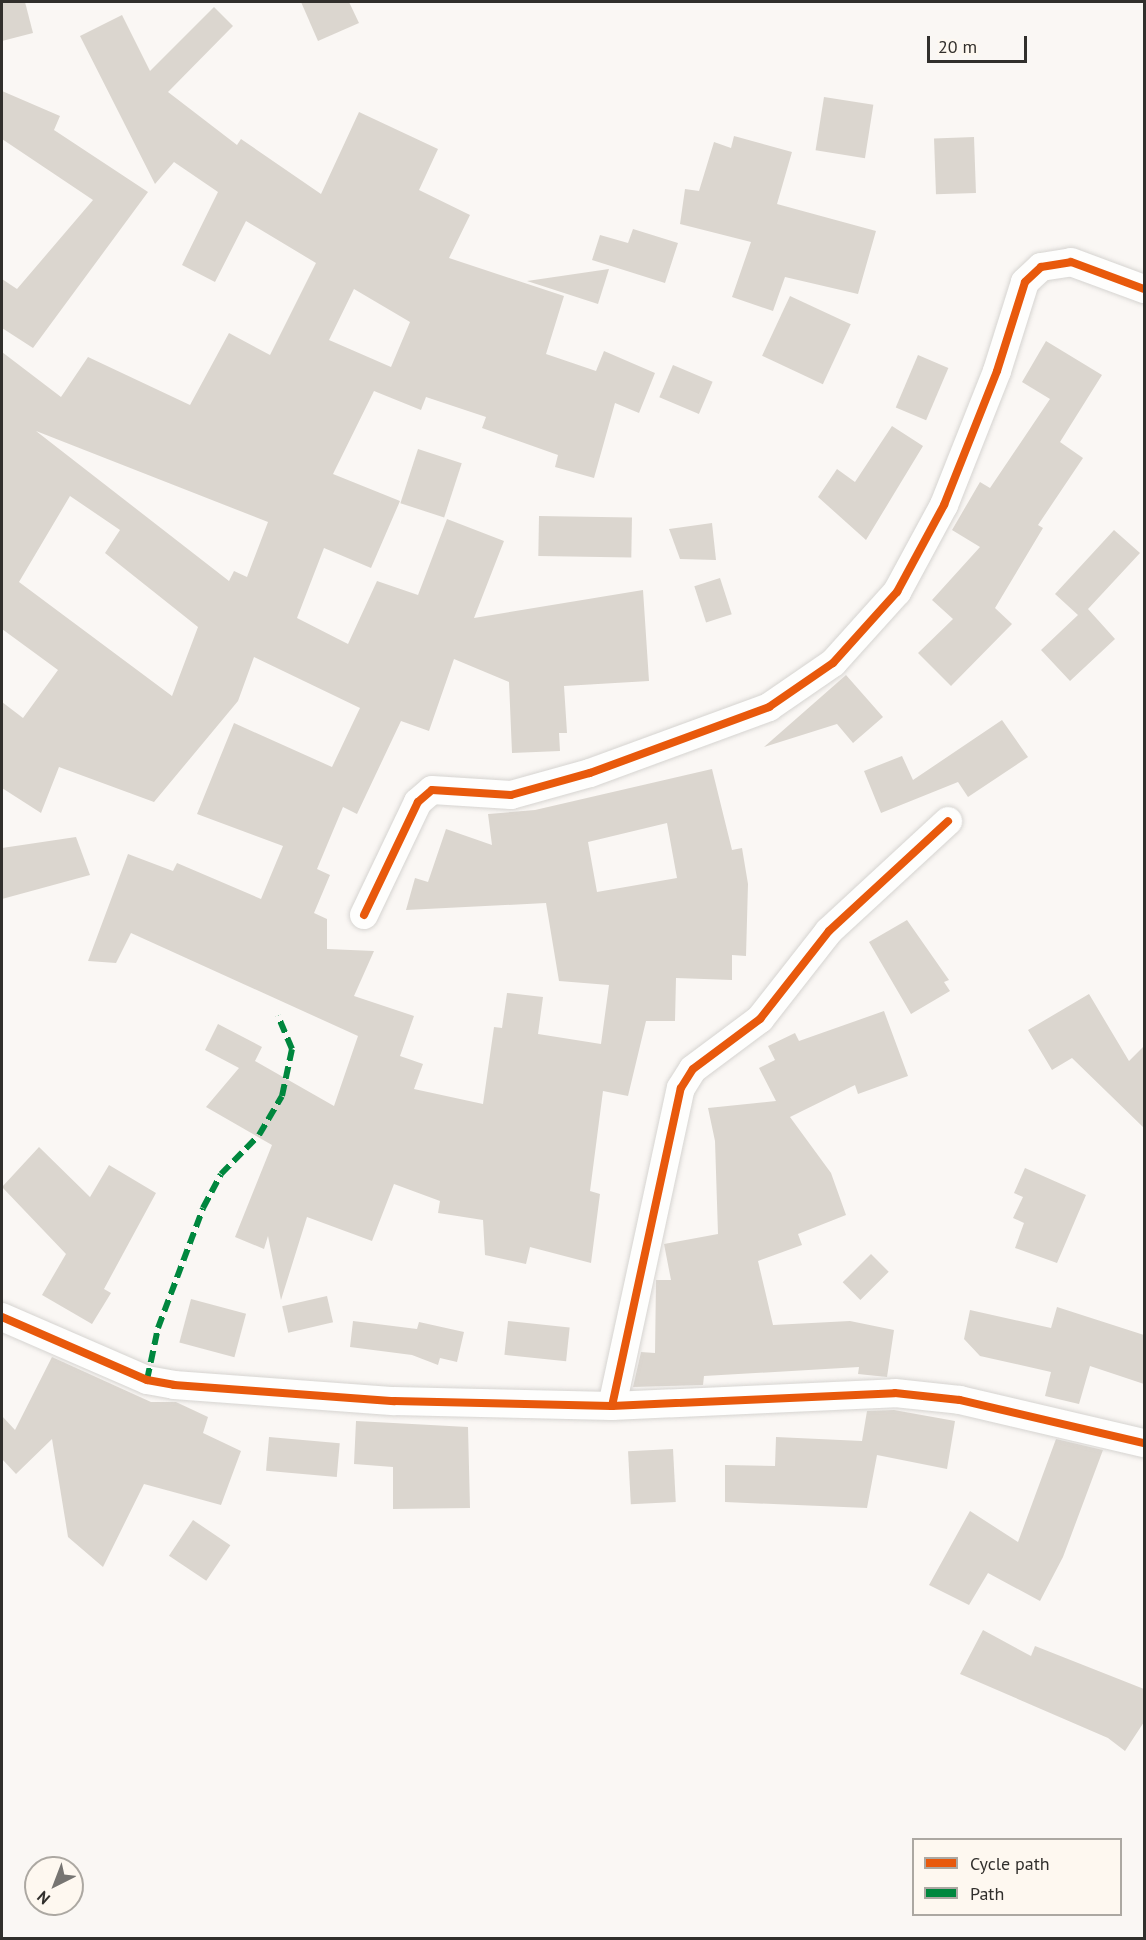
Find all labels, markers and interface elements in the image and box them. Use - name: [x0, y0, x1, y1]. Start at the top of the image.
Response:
- scale bar: [930, 24, 1030, 62]
- text: 20 m: [938, 35, 977, 58]
- legend: [912, 1838, 1122, 1916]
- text: Cycle path: [970, 1852, 1050, 1875]
- north arrow: [24, 1856, 84, 1916]
- text: Path: [970, 1882, 1004, 1905]
- text: N: [33, 1887, 54, 1909]

